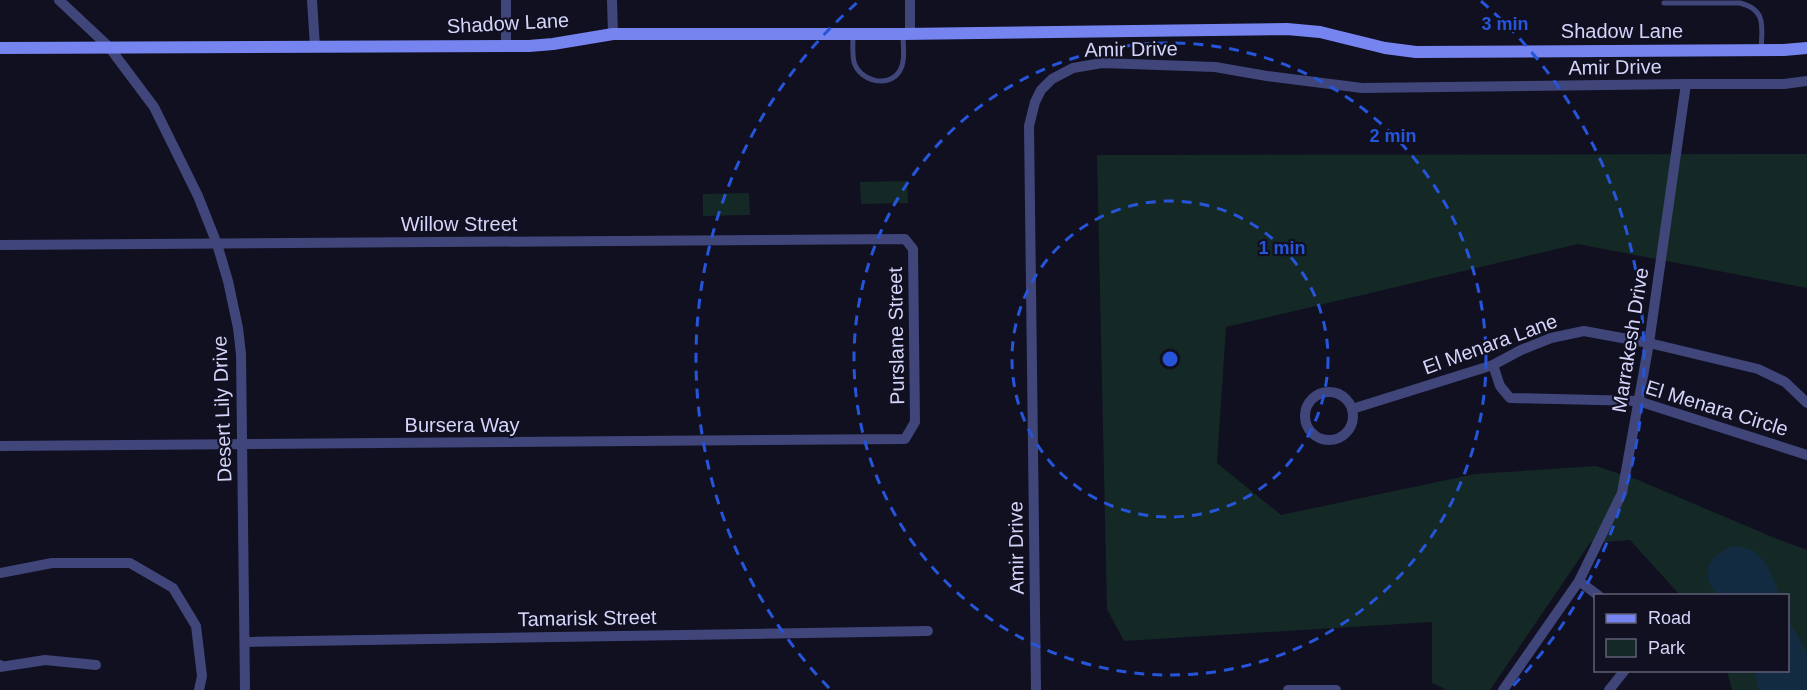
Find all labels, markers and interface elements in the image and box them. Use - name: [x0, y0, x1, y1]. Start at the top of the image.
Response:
- street label: Shadow Lane: [446, 9, 570, 37]
- text: 3 min: [1481, 14, 1529, 34]
- street label: Shadow Lane: [1561, 20, 1683, 42]
- street label: Amir Drive: [1084, 37, 1178, 61]
- street label: Amir Drive: [1568, 55, 1662, 79]
- text: 2 min: [1369, 126, 1417, 146]
- street label: Willow Street: [401, 213, 518, 235]
- text: 1 min: [1258, 238, 1306, 258]
- street label: Purslane Street: [884, 266, 908, 405]
- street label: Marrakesh Drive: [1608, 266, 1652, 414]
- street label: El Menara Lane: [1420, 310, 1560, 378]
- street label: Desert Lily Drive: [208, 335, 236, 483]
- centre of rings: [1160, 349, 1180, 369]
- street label: El Menara Circle: [1643, 376, 1791, 440]
- street label: Bursera Way: [405, 414, 519, 436]
- street label: Amir Drive: [1004, 501, 1028, 595]
- legend: [1594, 594, 1789, 672]
- street label: Tamarisk Street: [517, 606, 657, 630]
- text: Road: [1648, 608, 1691, 628]
- text: Park: [1648, 638, 1686, 658]

